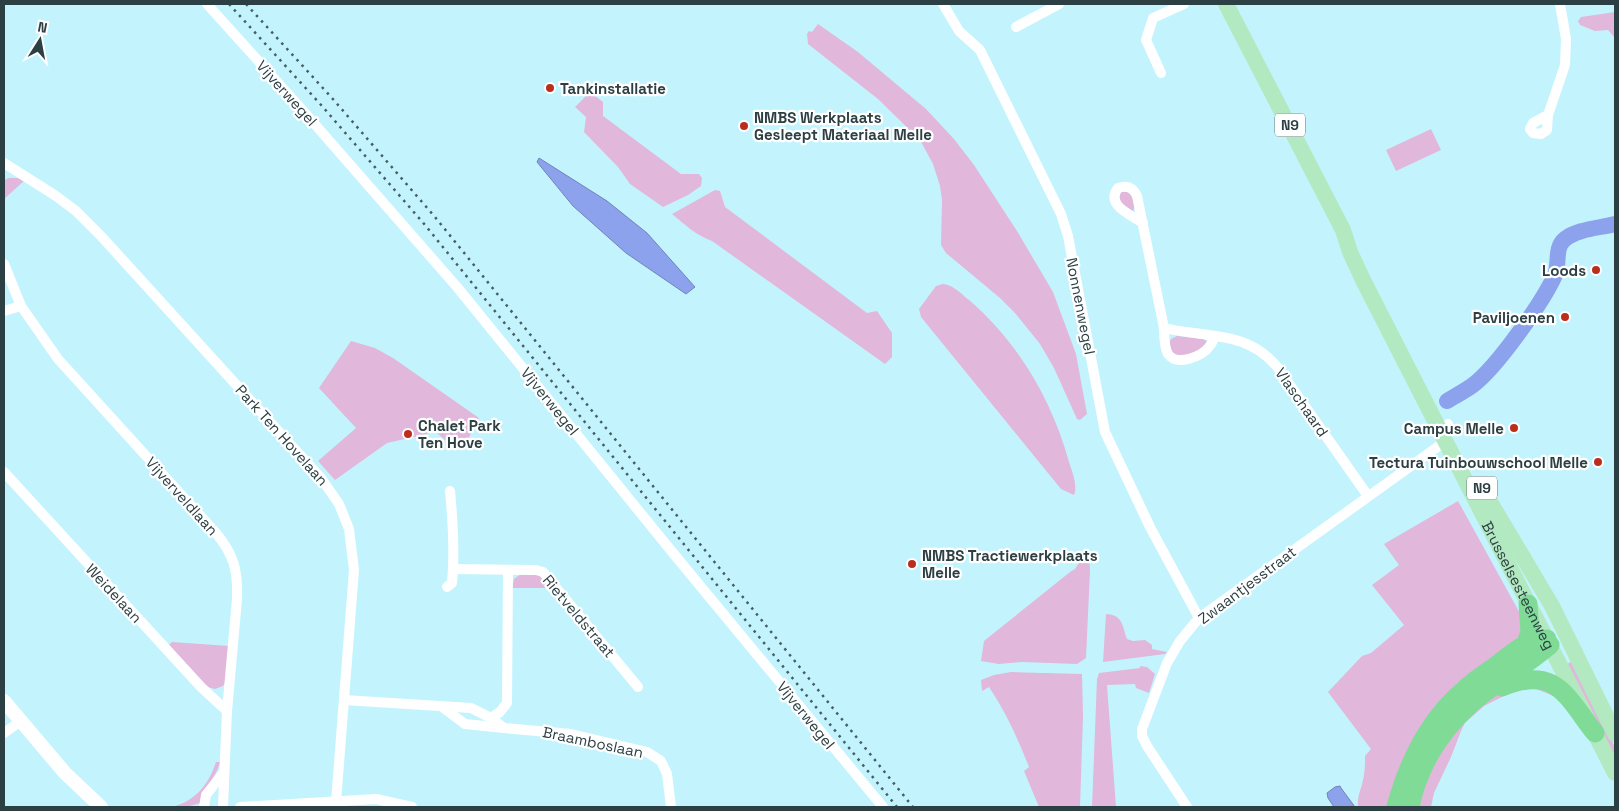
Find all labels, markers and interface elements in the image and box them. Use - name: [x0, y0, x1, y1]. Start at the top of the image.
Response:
- north arrow: [15, 15, 65, 65]
- text: N: [36, 18, 49, 37]
- street label: Vijverwegel: [253, 56, 321, 130]
- place label: Tankinstallatie: [560, 79, 666, 98]
- marker: Tankinstallatie: [544, 82, 556, 94]
- place label: NMBS Werkplaats Gesleept Materiaal Melle: [754, 108, 932, 144]
- road number: N9: [1275, 114, 1305, 136]
- marker: NMBS Werkplaats Gesleept Materiaal Melle: [738, 120, 750, 132]
- street label: Nonnenwegel: [1062, 256, 1100, 356]
- place label: Loods: [1542, 261, 1586, 280]
- marker: Loods: [1590, 264, 1602, 276]
- place label: Paviljoenen: [1473, 308, 1555, 327]
- marker: Paviljoenen: [1559, 311, 1571, 323]
- street label: Vijverwegel: [517, 363, 583, 439]
- street label: Vlaschaard: [1271, 364, 1333, 440]
- street label: Park Ten Hovelaan: [232, 381, 332, 489]
- place label: Chalet Park Ten Hove: [418, 416, 501, 452]
- place label: Campus Melle: [1404, 419, 1504, 438]
- marker: Campus Melle: [1508, 422, 1520, 434]
- marker: Chalet Park Ten Hove: [402, 428, 414, 440]
- street label: Vijverveldlaan: [142, 453, 222, 539]
- place label: Tectura Tuinbouwschool Melle: [1369, 453, 1588, 472]
- marker: Tectura Tuinbouwschool Melle: [1592, 456, 1604, 468]
- road number: N9: [1467, 476, 1497, 499]
- street label: Brusselsesteenweg: [1478, 518, 1560, 652]
- street label: Zwaantjesstraat: [1194, 542, 1300, 628]
- place label: NMBS Tractiewerkplaats Melle: [922, 546, 1098, 582]
- marker: NMBS Tractiewerkplaats Melle: [906, 558, 918, 570]
- street label: Weidelaan: [82, 559, 146, 627]
- street label: Rietveldstraat: [539, 571, 619, 661]
- street label: Vijverwegel: [773, 677, 839, 753]
- street label: Braamboslaan: [541, 722, 645, 762]

